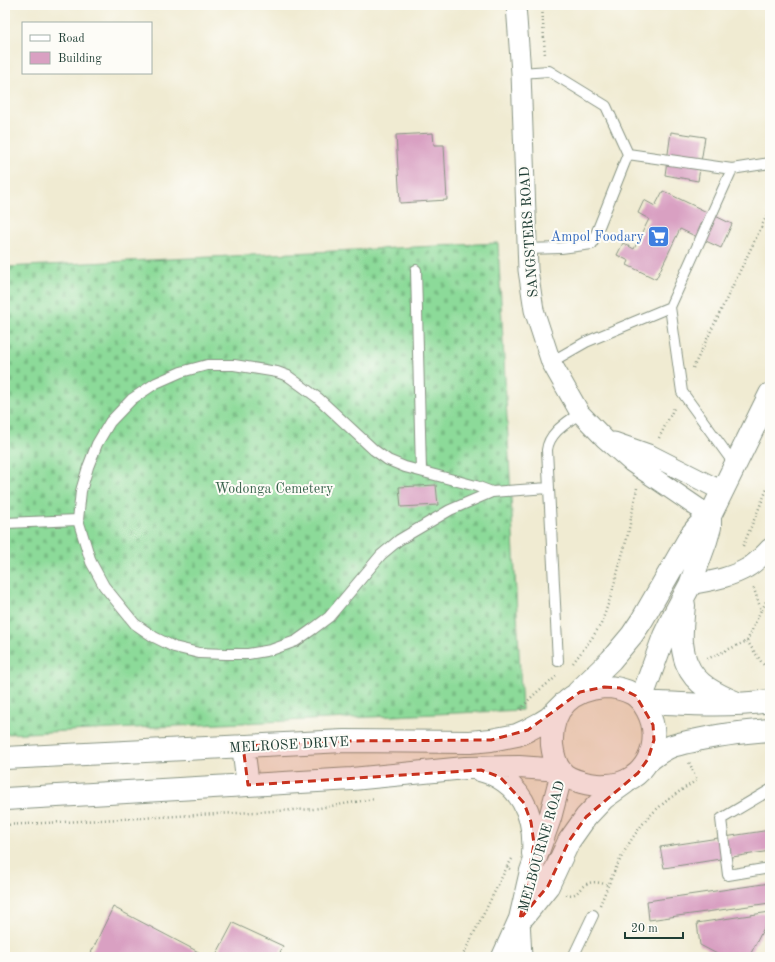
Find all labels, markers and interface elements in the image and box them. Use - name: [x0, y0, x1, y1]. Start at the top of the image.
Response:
- legend: [22, 22, 152, 74]
- text: Road: [58, 33, 85, 45]
- text: Building: [58, 53, 102, 65]
- street label: SANGSTERS ROAD: [517, 166, 541, 298]
- supermarket icon: Ampol Foodary: [646, 223, 672, 249]
- place label: Ampol Foodary: [551, 230, 645, 244]
- park label: Wodonga Cemetery: [215, 482, 334, 496]
- street label: MELROSE DRIVE: [229, 735, 349, 755]
- street label: MELBOURNE ROAD: [517, 779, 567, 913]
- scale bar: [625, 914, 683, 940]
- text: 20 m: [631, 923, 658, 935]

